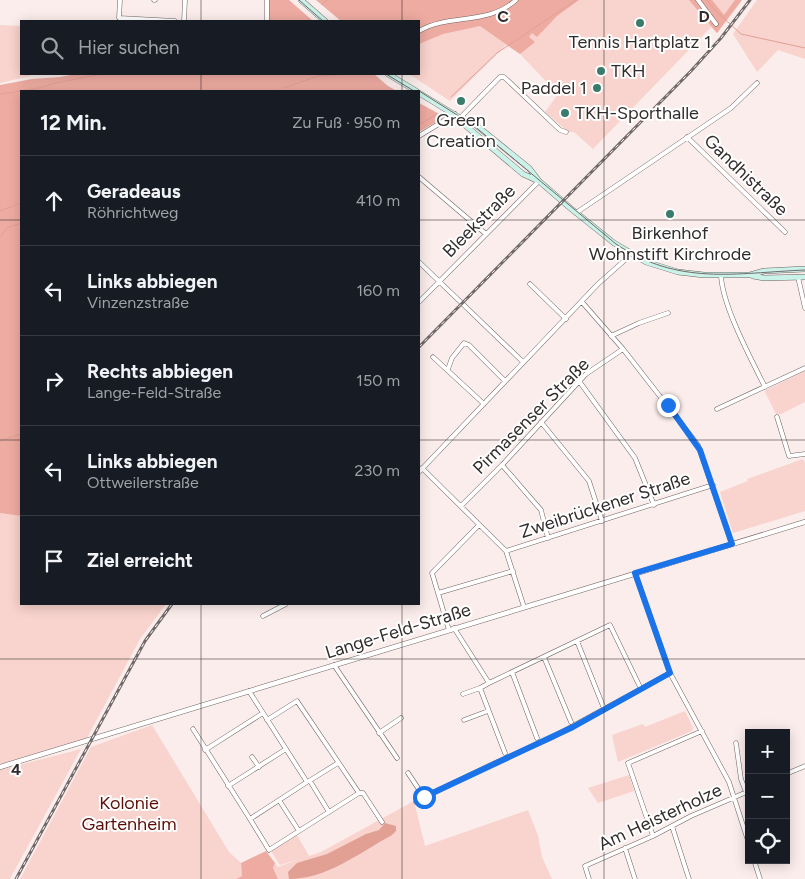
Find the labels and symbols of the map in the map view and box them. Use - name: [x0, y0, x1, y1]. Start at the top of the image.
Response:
- text: C: [497, 7, 509, 26]
- text: D: [698, 7, 710, 26]
- marker: Tennis Hartplatz 1: [634, 17, 646, 29]
- place label: Tennis Hartplatz 1: [569, 31, 711, 53]
- place label: TKH: [611, 60, 645, 82]
- marker: TKH: [595, 65, 607, 77]
- place label: Paddel 1: [521, 77, 587, 99]
- marker: Paddel 1: [591, 82, 603, 94]
- marker: Green Creation: [455, 95, 467, 107]
- place label: TKH-Sporthalle: [575, 102, 699, 124]
- marker: TKH-Sporthalle: [559, 107, 571, 119]
- place label: Green Creation: [426, 109, 496, 152]
- street label: Gandhistraße: [699, 130, 793, 221]
- street label: Bleekstraße: [438, 180, 520, 262]
- marker: Birkenhof Wohnstift Kirchrode: [664, 208, 676, 220]
- place label: Birkenhof Wohnstift Kirchrode: [589, 222, 751, 265]
- street label: Pirmasenser Straße: [468, 353, 594, 479]
- route end: [657, 394, 680, 417]
- street label: Zweibrückener Straße: [517, 467, 693, 543]
- street label: Lange-Feld-Straße: [323, 598, 474, 664]
- text: 4: [11, 760, 21, 779]
- street label: Am Heisterholze: [595, 779, 725, 855]
- route start: [413, 786, 436, 809]
- park label: Kolonie Gartenheim: [82, 792, 176, 835]

